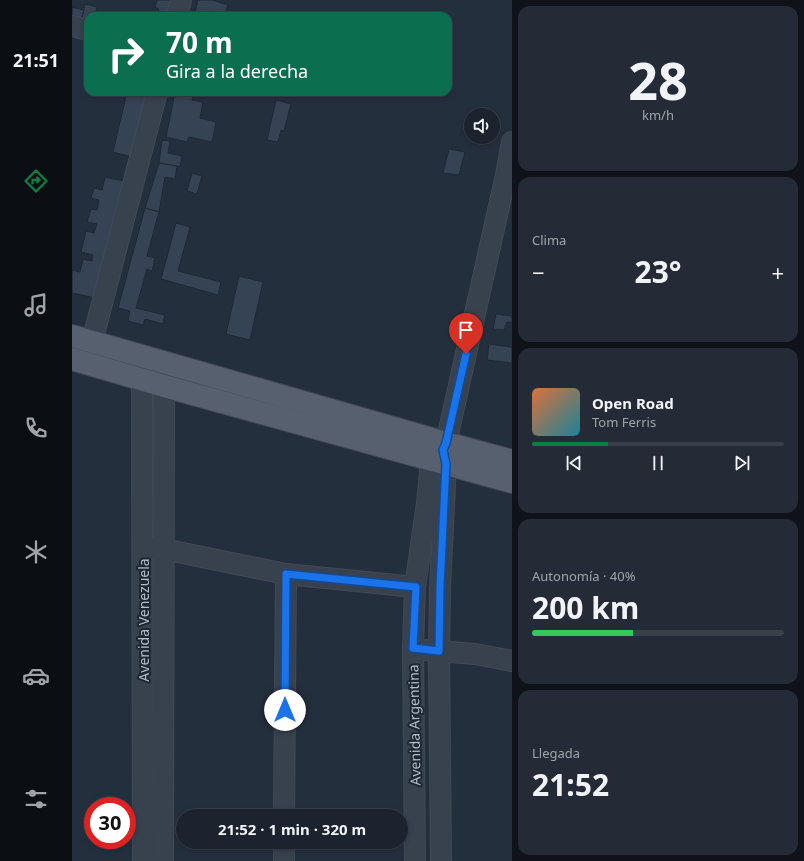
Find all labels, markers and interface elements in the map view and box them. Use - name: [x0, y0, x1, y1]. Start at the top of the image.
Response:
- text: 70 m: [166, 23, 233, 61]
- icon: right: [100, 28, 152, 80]
- text: 28: [628, 44, 688, 115]
- text: 21:51: [13, 48, 59, 72]
- text: Gira a la derecha: [166, 59, 308, 83]
- text: km/h: [642, 106, 674, 124]
- map controls: [464, 108, 500, 144]
- button: sound: [464, 108, 500, 144]
- icon: directions: [22, 167, 50, 195]
- text: Clima: [532, 231, 566, 249]
- text: 23°: [634, 251, 682, 292]
- text: −: [532, 257, 545, 287]
- text: +: [771, 257, 784, 287]
- icon: music: [22, 291, 50, 319]
- pin: [449, 313, 483, 354]
- icon: arrive: [455, 319, 477, 341]
- text: Open Road: [592, 393, 674, 413]
- text: Tom Ferris: [592, 413, 656, 431]
- icon: phone: [22, 414, 50, 442]
- icon: previous: [563, 452, 585, 474]
- icon: pause: [647, 452, 669, 474]
- icon: next: [731, 452, 753, 474]
- icon: climate: [22, 538, 50, 566]
- street label: Avenida Venezuela: [134, 558, 153, 682]
- text: Autonomía · 40%: [532, 567, 636, 585]
- text: 200 km: [532, 587, 639, 628]
- icon: car: [22, 662, 50, 690]
- street label: Avenida Argentina: [403, 664, 425, 786]
- position arrow: [264, 689, 306, 731]
- text: Llegada: [532, 744, 580, 762]
- text: 21:52: [532, 764, 609, 805]
- icon: filters: [22, 785, 50, 813]
- speed limit sign: 30: [84, 797, 136, 849]
- text: 21:52 · 1 min · 320 m: [218, 819, 366, 839]

